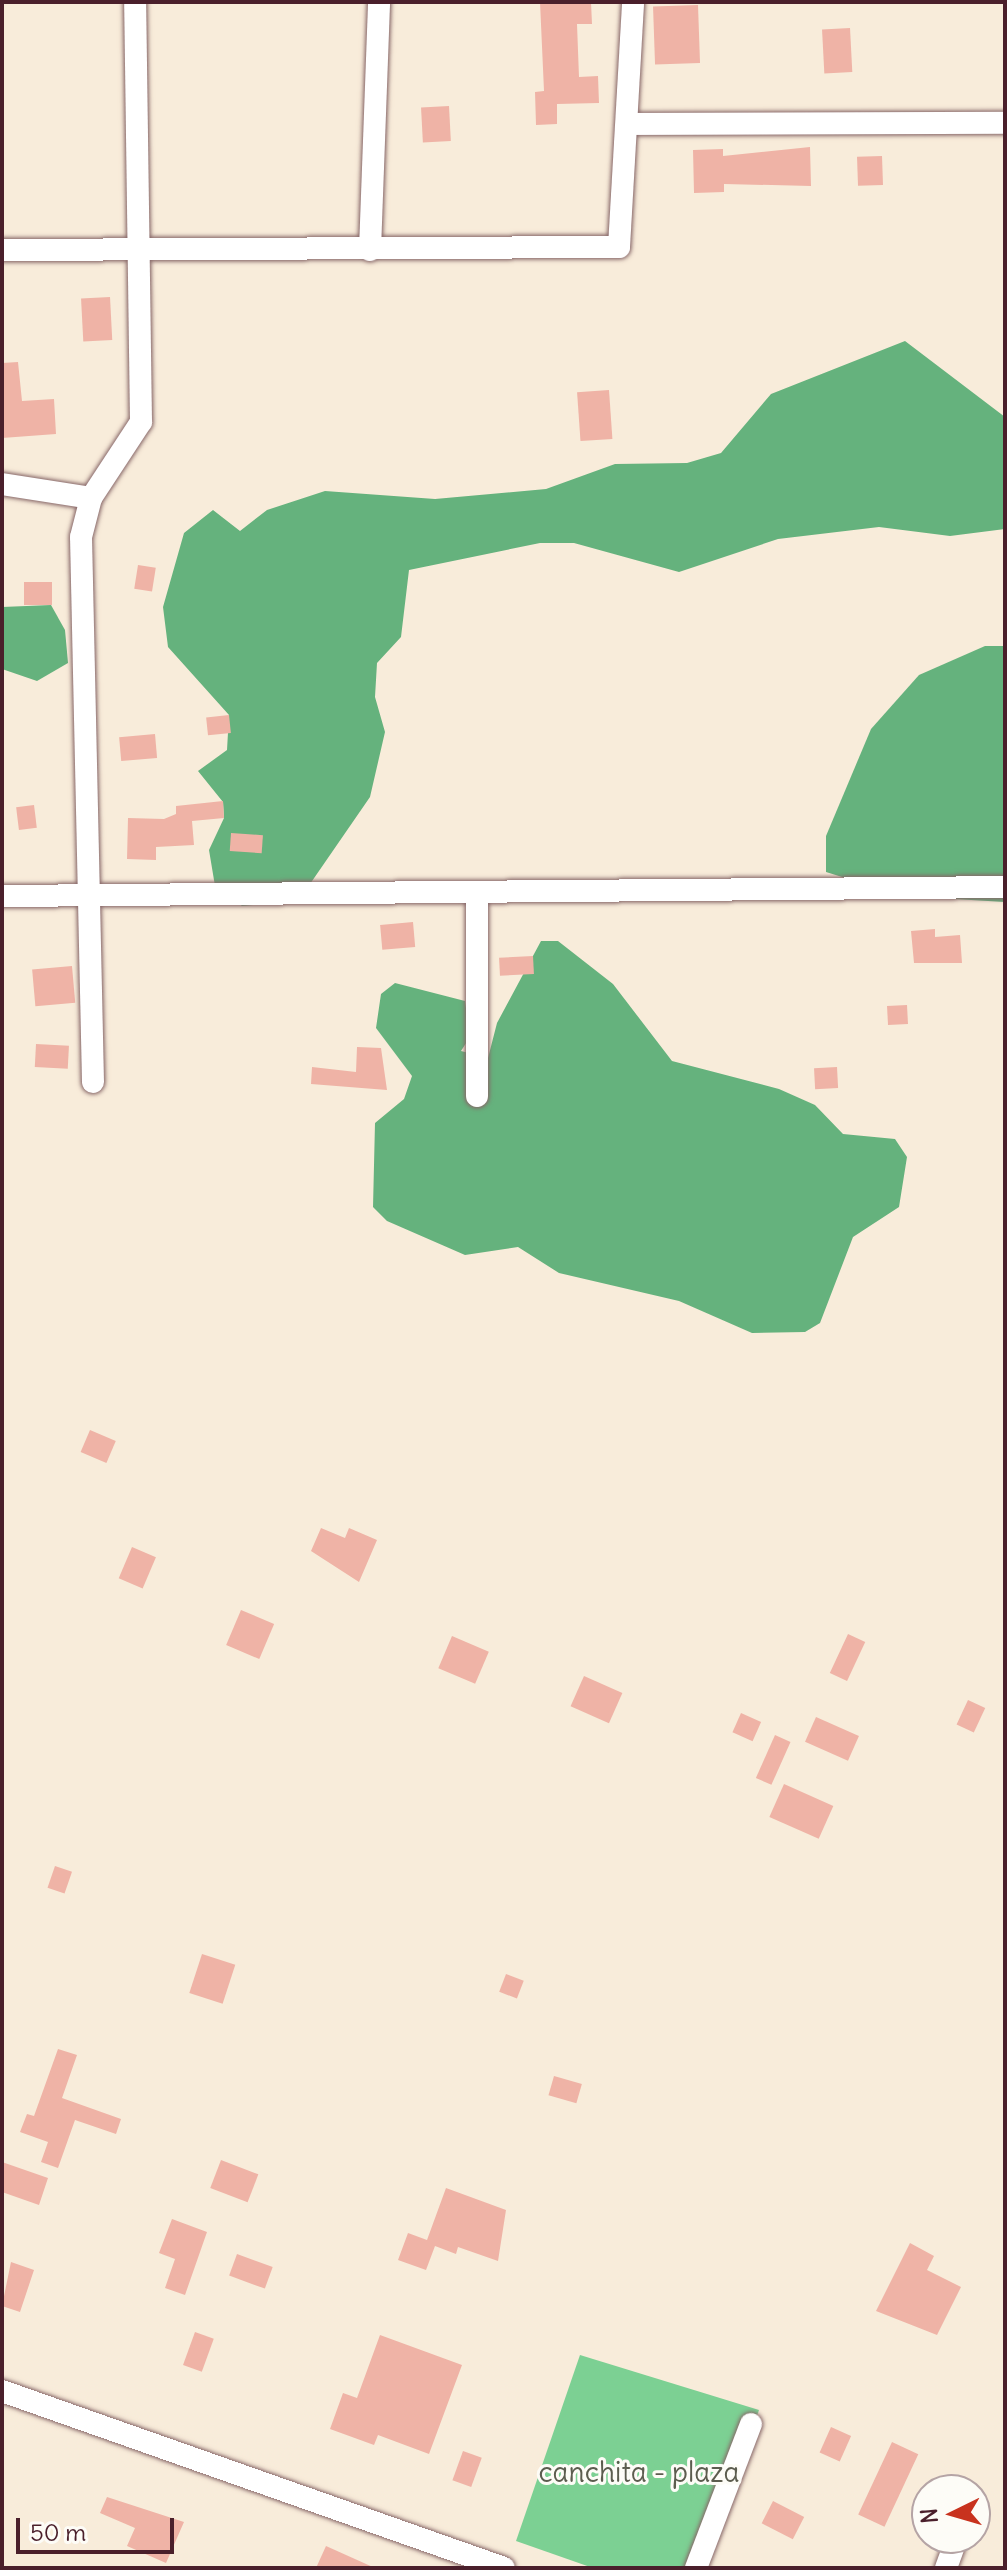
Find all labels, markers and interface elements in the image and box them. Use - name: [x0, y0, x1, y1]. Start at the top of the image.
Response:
- park label: canchita - plaza: [538, 2455, 740, 2489]
- north arrow: [911, 2474, 991, 2554]
- scale bar: [20, 2502, 178, 2552]
- text: N: [914, 2507, 944, 2525]
- text: 50 m: [30, 2517, 86, 2547]

